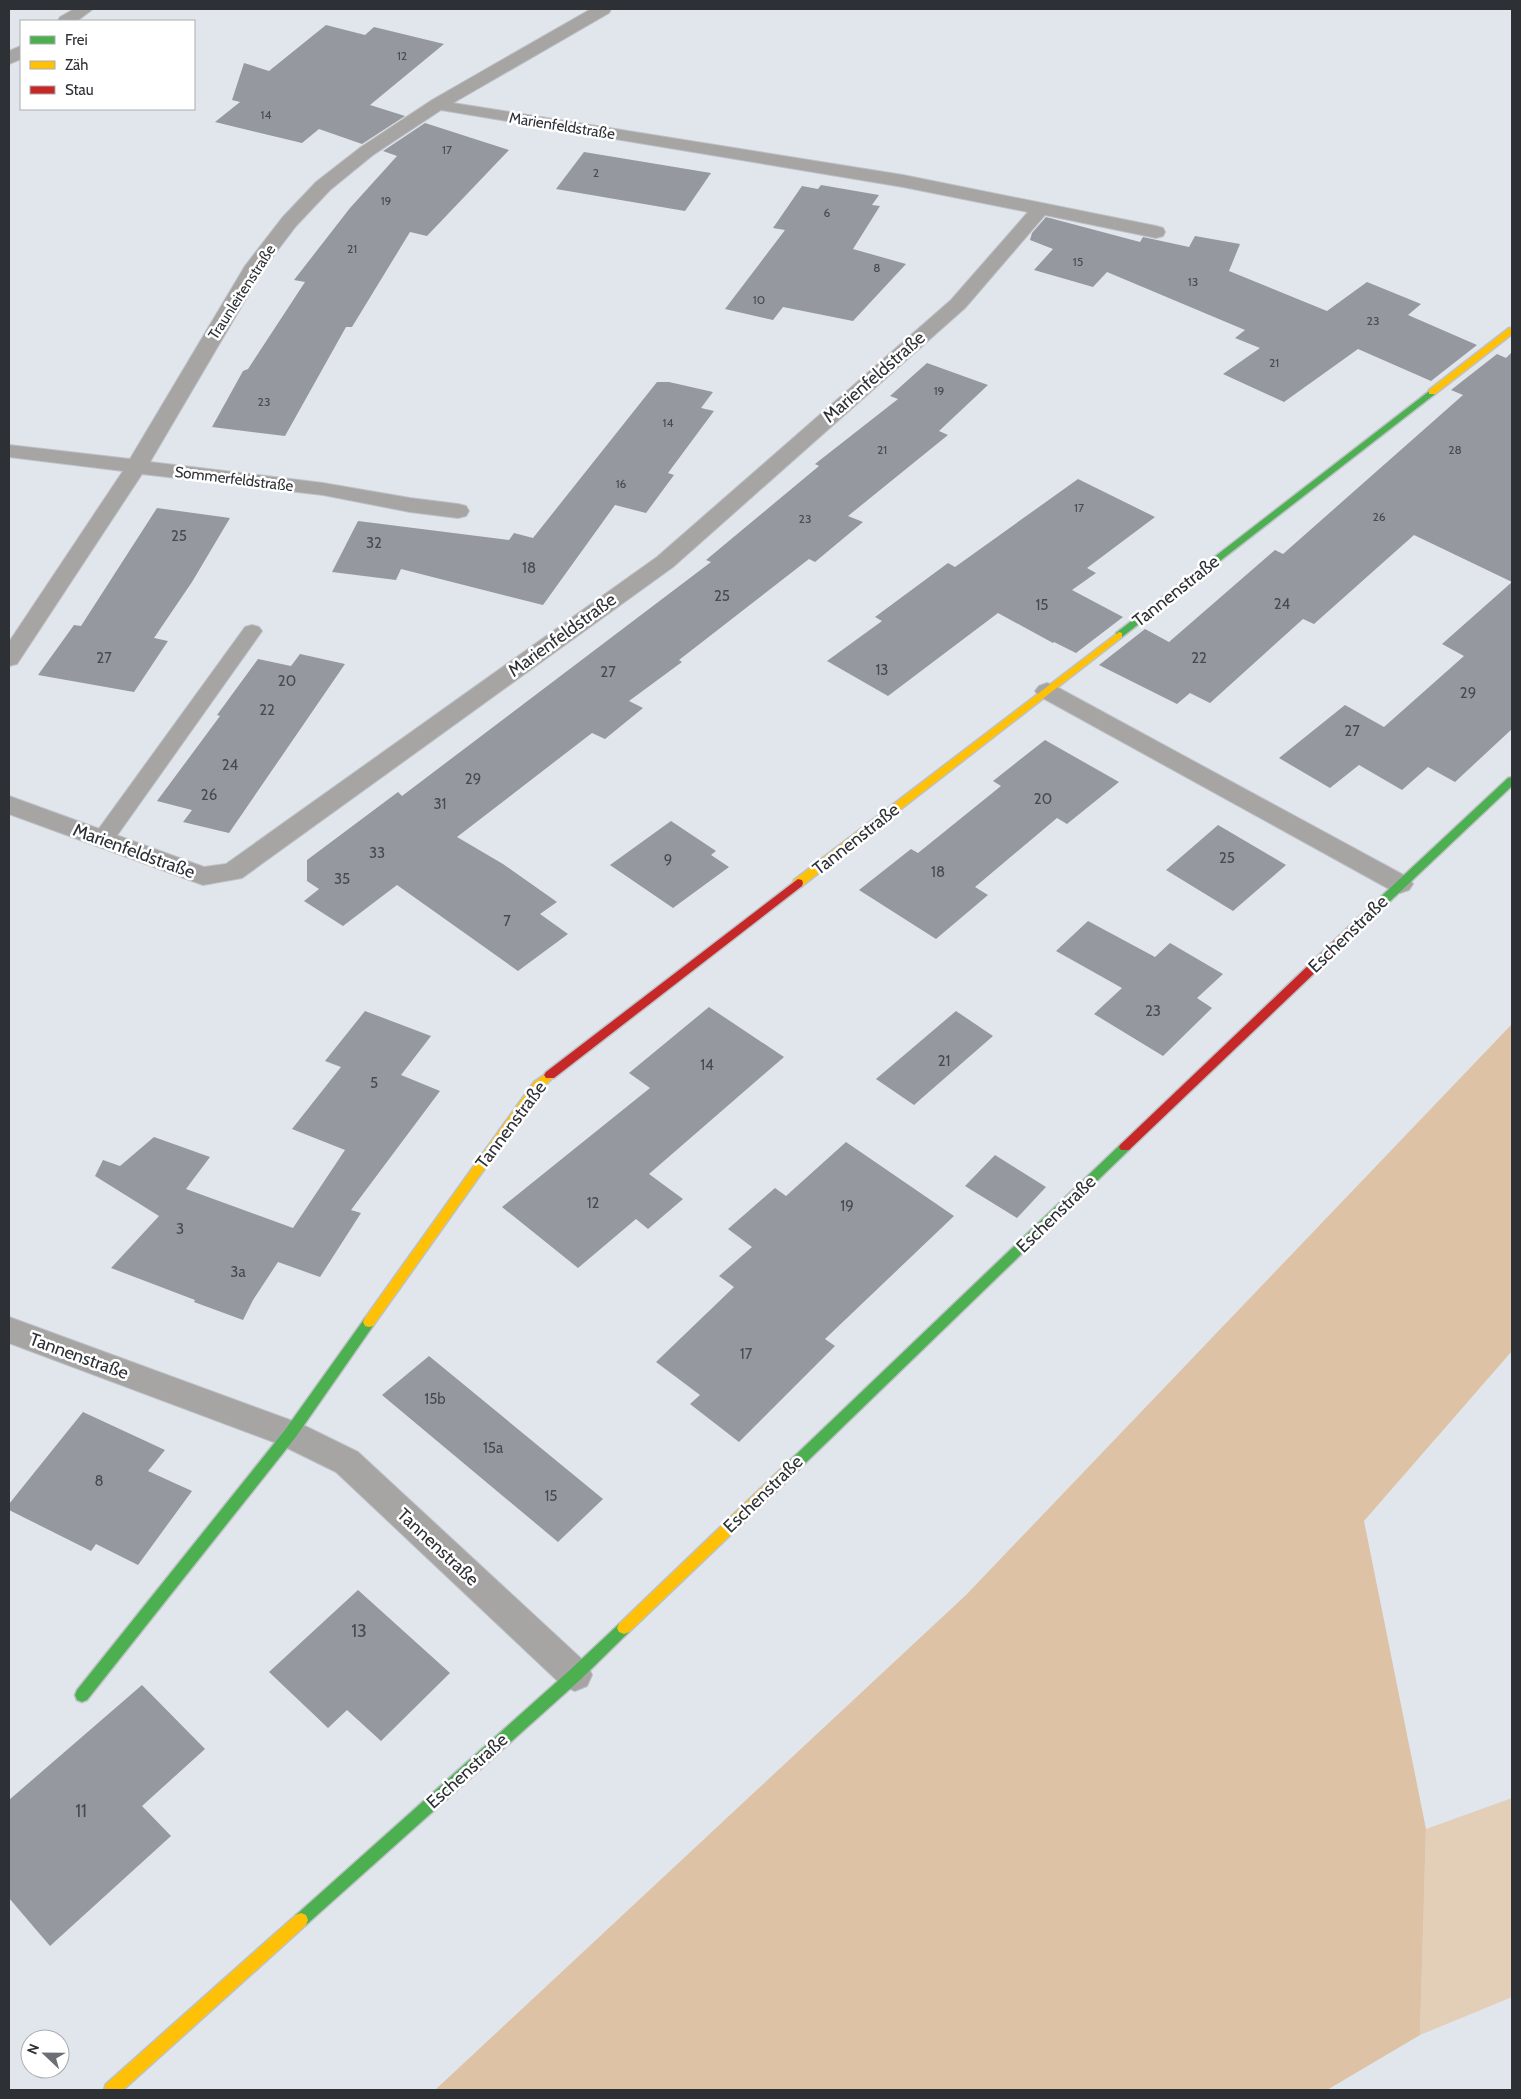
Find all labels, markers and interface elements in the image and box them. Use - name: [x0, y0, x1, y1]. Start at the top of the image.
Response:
- legend: [20, 20, 195, 110]
- text: Frei: [65, 31, 88, 49]
- house number: 12: [397, 48, 407, 63]
- text: Zäh: [65, 56, 88, 74]
- text: Stau: [65, 81, 94, 99]
- house number: 14: [261, 107, 271, 122]
- street label: Marienfeldstraße: [508, 109, 616, 143]
- house number: 17: [442, 142, 452, 157]
- house number: 2: [593, 165, 599, 180]
- house number: 19: [381, 193, 392, 208]
- house number: 6: [824, 205, 831, 220]
- street label: Traunleitenstraße: [205, 241, 280, 343]
- house number: 21: [347, 241, 357, 256]
- house number: 15: [1073, 254, 1083, 269]
- house number: 8: [873, 260, 881, 275]
- house number: 13: [1188, 274, 1198, 289]
- house number: 10: [753, 292, 765, 307]
- house number: 23: [1367, 313, 1379, 328]
- street label: Marienfeldstraße: [818, 327, 930, 427]
- house number: 21: [1269, 355, 1279, 370]
- house number: 19: [934, 383, 945, 398]
- house number: 23: [258, 394, 270, 409]
- house number: 14: [663, 415, 673, 430]
- house number: 21: [877, 442, 887, 457]
- house number: 28: [1448, 442, 1462, 457]
- street label: Sommerfeldstraße: [174, 463, 295, 495]
- house number: 16: [616, 476, 627, 491]
- house number: 17: [1074, 500, 1084, 515]
- house number: 26: [1372, 509, 1386, 524]
- house number: 23: [799, 511, 811, 526]
- house number: 25: [171, 527, 187, 545]
- house number: 32: [366, 534, 382, 552]
- street label: Tannenstraße: [1128, 550, 1224, 632]
- house number: 18: [522, 559, 536, 577]
- house number: 25: [714, 587, 730, 605]
- street label: Marienfeldstraße: [504, 588, 620, 682]
- house number: 24: [1274, 595, 1291, 613]
- house number: 15: [1035, 596, 1049, 614]
- house number: 27: [96, 649, 112, 667]
- house number: 22: [1191, 649, 1207, 667]
- house number: 13: [875, 661, 889, 679]
- house number: 27: [600, 663, 616, 681]
- house number: 20: [278, 672, 296, 690]
- house number: 29: [1460, 684, 1476, 702]
- house number: 22: [259, 701, 275, 719]
- house number: 27: [1344, 722, 1360, 740]
- house number: 24: [222, 756, 239, 774]
- house number: 29: [465, 770, 481, 788]
- house number: 26: [201, 786, 217, 804]
- house number: 20: [1034, 790, 1052, 808]
- house number: 31: [433, 795, 447, 813]
- street label: Tannenstraße: [808, 798, 904, 880]
- street label: Marienfeldstraße: [70, 819, 198, 883]
- house number: 33: [369, 844, 385, 862]
- house number: 25: [1219, 849, 1235, 867]
- house number: 9: [664, 851, 672, 869]
- house number: 18: [931, 863, 945, 881]
- house number: 35: [334, 870, 350, 888]
- street label: Eschenstraße: [1304, 891, 1392, 977]
- house number: 7: [503, 912, 511, 930]
- house number: 23: [1145, 1002, 1161, 1020]
- house number: 21: [938, 1052, 950, 1070]
- house number: 14: [700, 1056, 714, 1074]
- house number: 5: [370, 1074, 378, 1092]
- street label: Tannenstraße: [471, 1077, 551, 1173]
- street label: Eschenstraße: [1012, 1171, 1100, 1257]
- house number: 12: [587, 1194, 600, 1212]
- house number: 19: [840, 1197, 854, 1215]
- house number: 3: [176, 1220, 184, 1238]
- house number: 3a: [230, 1263, 246, 1281]
- street label: Tannenstraße: [26, 1328, 132, 1384]
- house number: 17: [740, 1345, 753, 1363]
- house number: 15b: [424, 1390, 446, 1408]
- house number: 15a: [483, 1439, 504, 1457]
- street label: Eschenstraße: [719, 1451, 807, 1537]
- house number: 8: [94, 1472, 104, 1490]
- house number: 15: [544, 1487, 558, 1505]
- street label: Tannenstraße: [393, 1504, 483, 1590]
- house number: 13: [351, 1620, 367, 1642]
- street label: Eschenstraße: [422, 1729, 512, 1813]
- house number: 11: [75, 1800, 87, 1822]
- north arrow: [20, 2029, 70, 2079]
- text: N: [23, 2041, 43, 2057]

